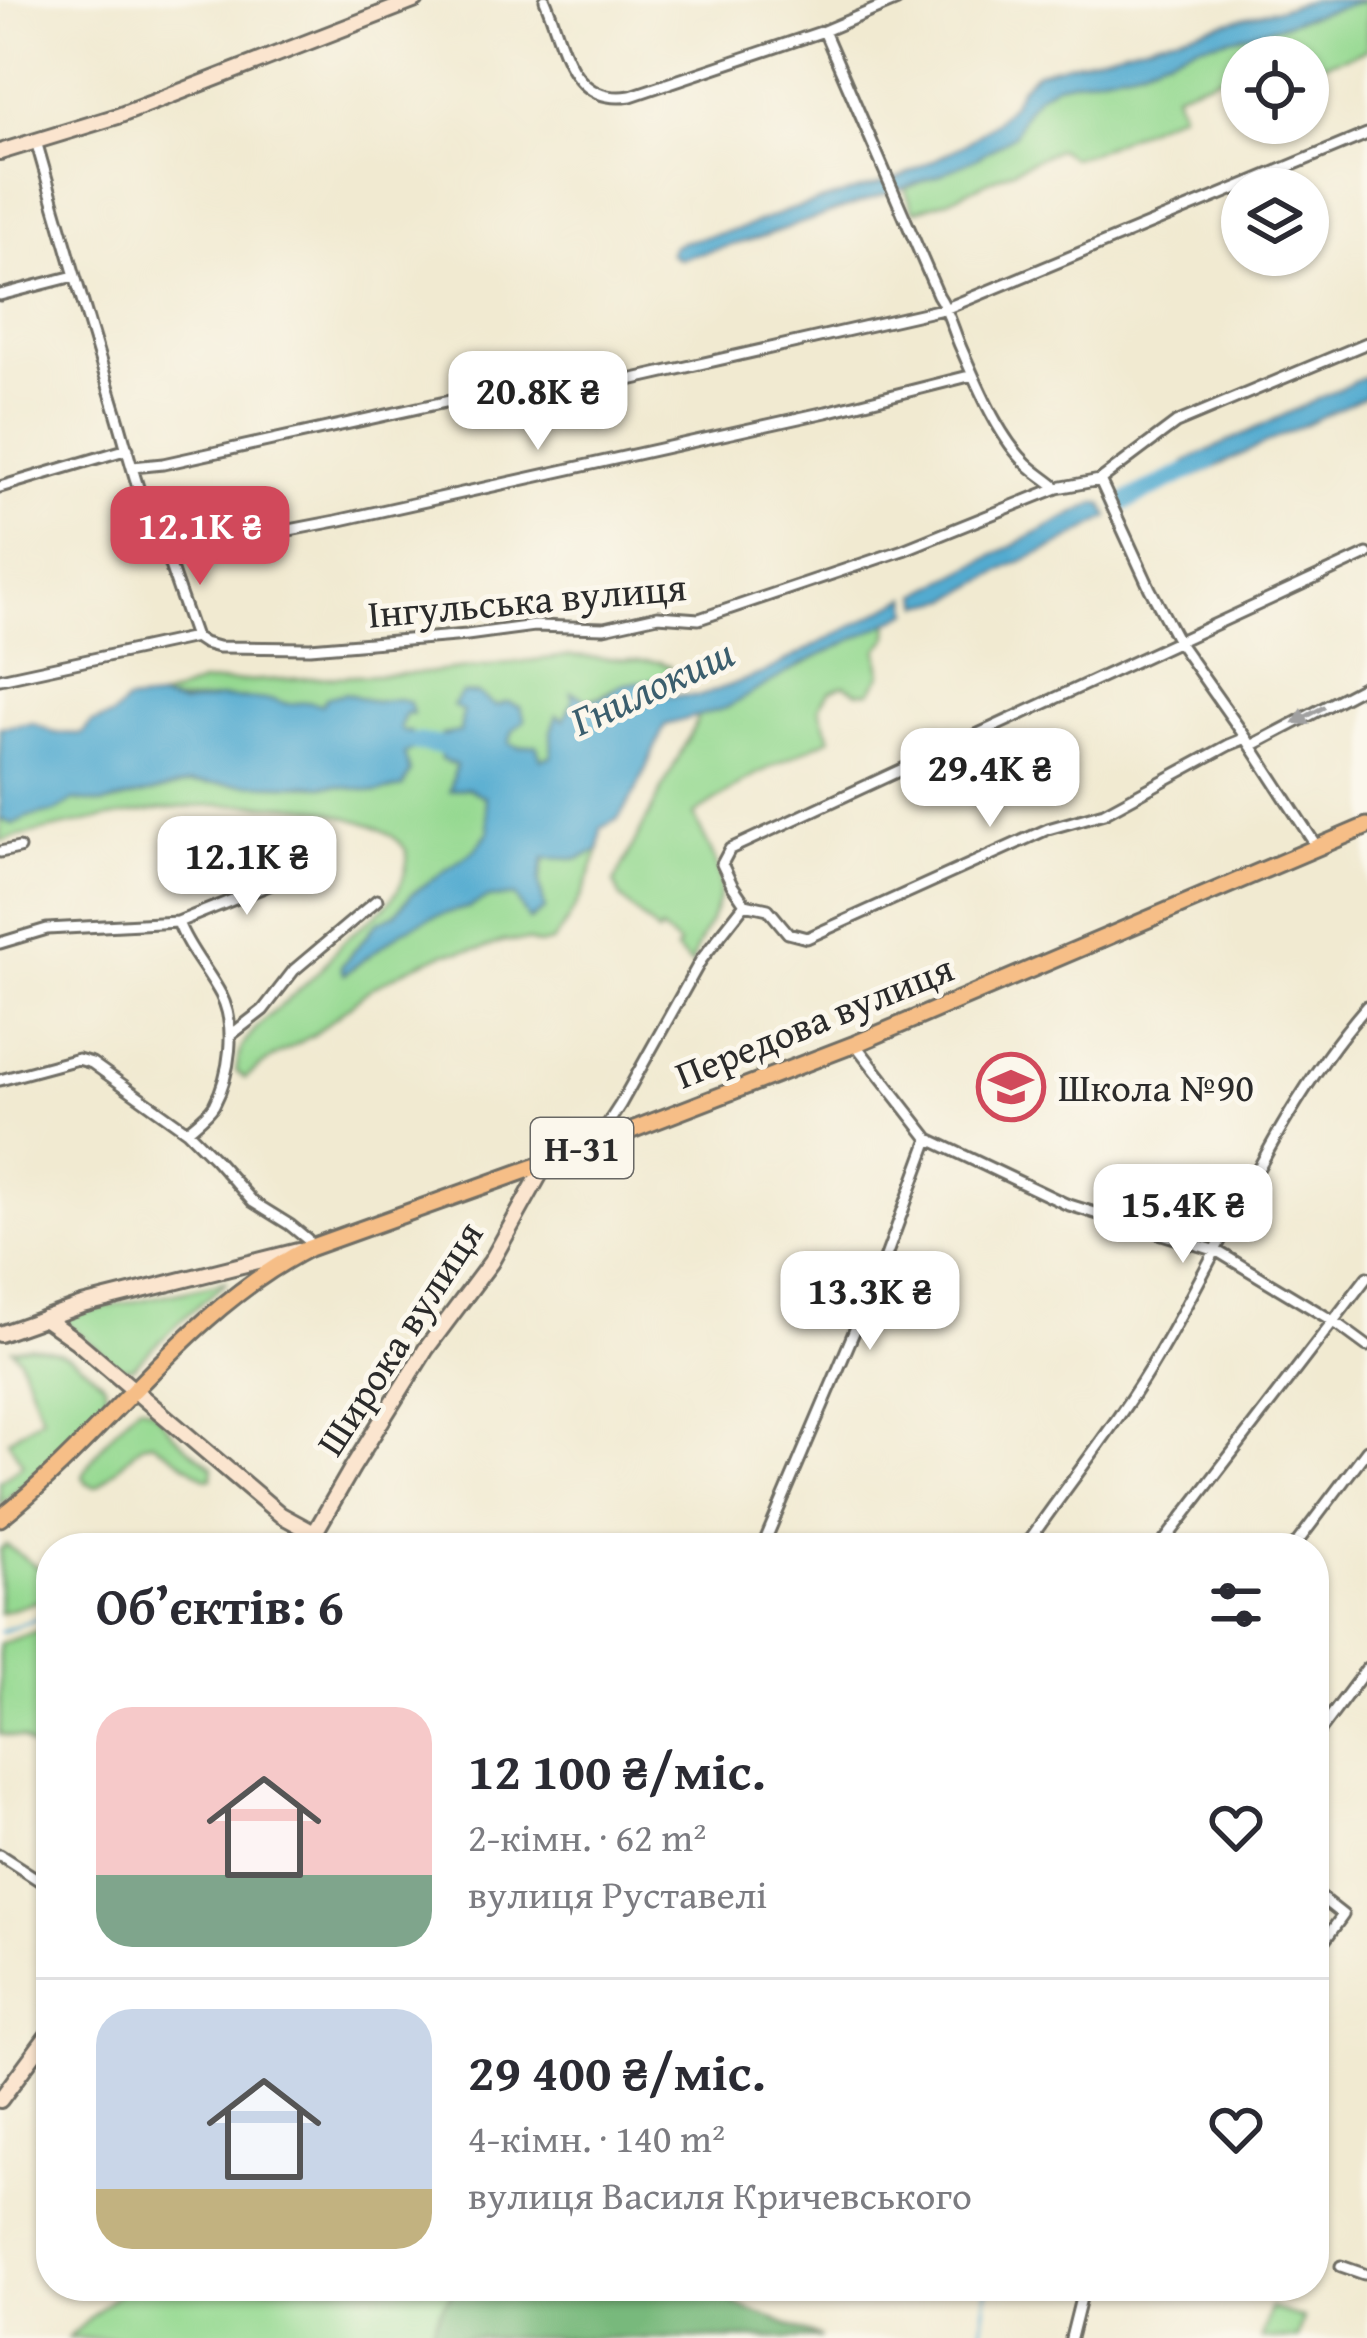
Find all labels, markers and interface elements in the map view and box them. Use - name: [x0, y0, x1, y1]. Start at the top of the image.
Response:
- map controls: [1221, 36, 1329, 276]
- button: locate: [1221, 36, 1329, 144]
- button: layers: [1221, 168, 1329, 276]
- pin: 20.8K ₴: [427, 351, 649, 453]
- text: 20.8K ₴: [475, 361, 601, 418]
- pin: 12.1K ₴: [89, 486, 311, 588]
- text: 12.1K ₴: [137, 496, 263, 553]
- street label: Інгульська вулиця: [365, 557, 689, 642]
- water label: Гнилокиш: [559, 621, 744, 750]
- one-way arrow: [1291, 704, 1326, 725]
- pin: 29.4K ₴: [879, 728, 1101, 830]
- text: 29.4K ₴: [927, 738, 1053, 795]
- pin: 12.1K ₴: [136, 816, 358, 918]
- text: 12.1K ₴: [184, 826, 310, 883]
- street label: Передова вулиця: [666, 939, 961, 1102]
- school or university icon: Школа №90: [976, 1052, 1046, 1122]
- place label: Школа №90: [1058, 1058, 1254, 1115]
- road number: Н-31: [531, 1118, 633, 1178]
- pin: 15.4K ₴: [1072, 1164, 1294, 1266]
- text: 15.4K ₴: [1120, 1174, 1246, 1231]
- street label: Широка вулиця: [301, 1209, 496, 1466]
- pin: 13.3K ₴: [759, 1251, 981, 1353]
- text: 13.3K ₴: [807, 1261, 933, 1318]
- text: Об’єктів: 6: [96, 1568, 344, 1643]
- icon: filters: [1203, 1572, 1269, 1638]
- text: 12 100 ₴/міс.: [468, 1733, 766, 1808]
- icon: home: [192, 1755, 336, 1899]
- icon: heart: [1203, 1794, 1269, 1860]
- text: 2-кімн. · 62 m²: [468, 1808, 706, 1865]
- text: вулиця Руставелі: [468, 1865, 767, 1922]
- text: 29 400 ₴/міс.: [468, 2034, 766, 2109]
- icon: home: [192, 2057, 336, 2201]
- icon: heart: [1203, 2096, 1269, 2162]
- text: 4-кімн. · 140 m²: [468, 2109, 725, 2166]
- text: вулиця Василя Кричевського: [468, 2166, 972, 2223]

